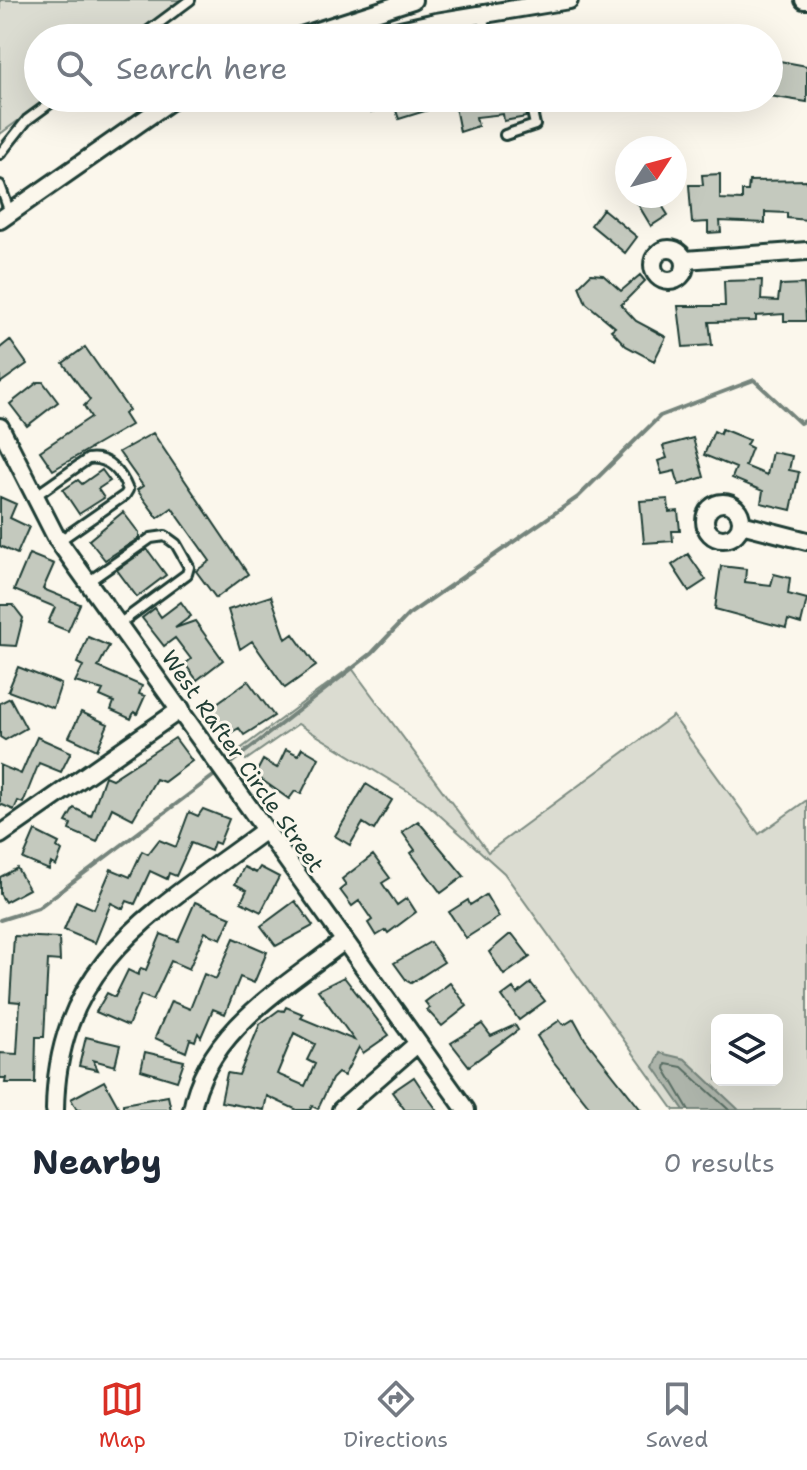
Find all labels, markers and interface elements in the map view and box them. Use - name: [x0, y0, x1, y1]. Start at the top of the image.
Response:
- search box: [24, 24, 783, 112]
- icon: search: [52, 46, 96, 90]
- text: Search here: [116, 48, 287, 89]
- north arrow: [615, 136, 687, 208]
- street label: West Rafter Circle Street: [155, 644, 330, 878]
- map controls: [711, 1014, 783, 1086]
- button: layers: [711, 1014, 783, 1086]
- text: Nearby: [32, 1139, 162, 1185]
- text: 0 results: [663, 1145, 775, 1180]
- tab: Map: [99, 1377, 146, 1454]
- tab: Directions: [343, 1377, 448, 1454]
- tab: Saved: [646, 1377, 708, 1454]

